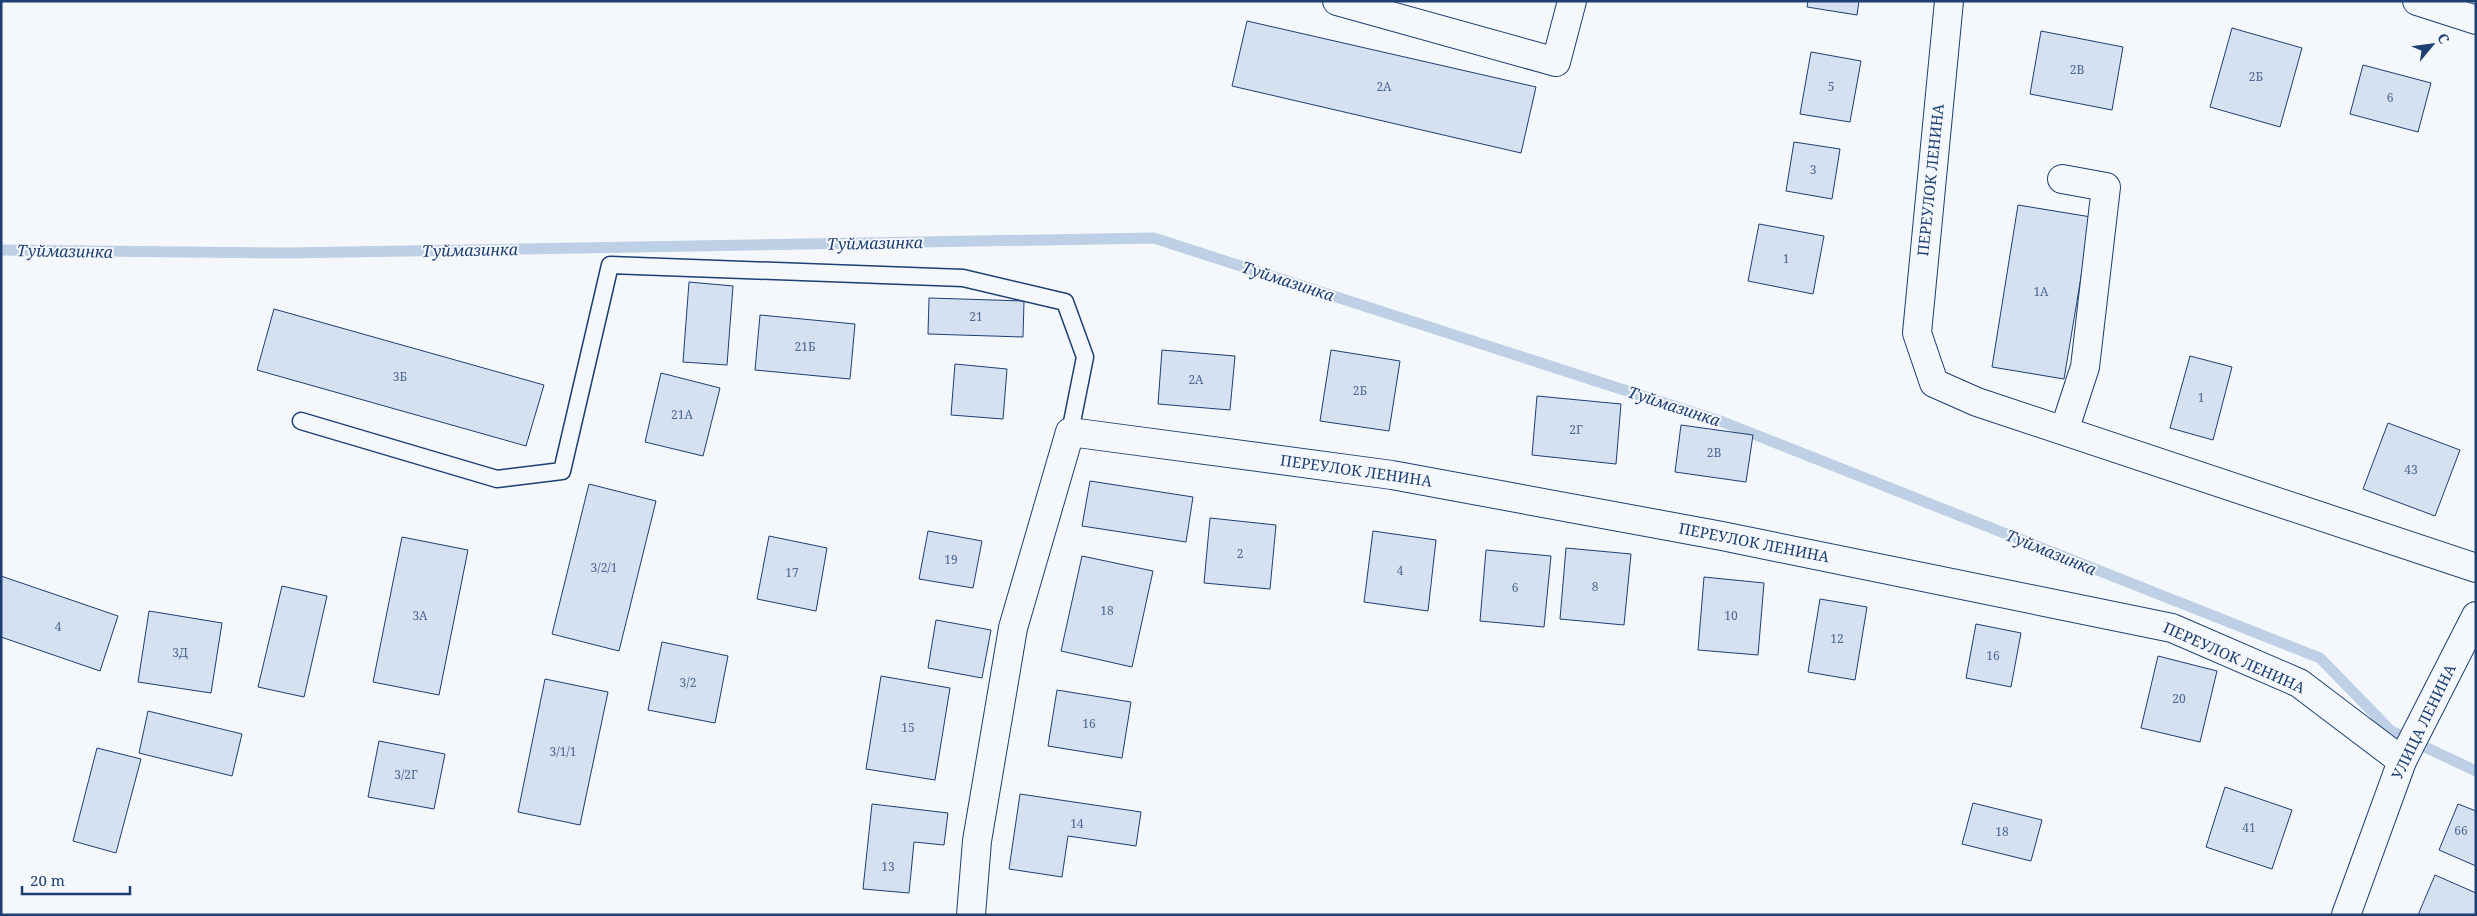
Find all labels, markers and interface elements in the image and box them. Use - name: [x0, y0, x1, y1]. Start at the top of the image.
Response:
- north arrow: [2407, 20, 2457, 70]
- text: С: [2433, 30, 2454, 47]
- house number: 2В: [2070, 61, 2084, 78]
- house number: 2Б: [2249, 68, 2263, 85]
- house number: 2А: [1376, 78, 1392, 95]
- house number: 5: [1828, 78, 1834, 95]
- house number: 6: [2387, 89, 2394, 106]
- street label: ПЕРЕУЛОК ЛЕНИНА: [1912, 102, 1948, 257]
- house number: 3: [1810, 161, 1817, 178]
- water label: Туймазинка: [827, 231, 923, 255]
- water label: Туймазинка: [422, 238, 518, 262]
- water label: Туймазинка: [17, 239, 113, 263]
- house number: 1: [1783, 250, 1789, 267]
- water label: Туймазинка: [1239, 256, 1337, 306]
- house number: 1А: [2033, 283, 2049, 300]
- house number: 21: [969, 308, 983, 325]
- house number: 21Б: [795, 338, 815, 355]
- house number: 3Б: [393, 368, 407, 385]
- house number: 2А: [1188, 371, 1204, 388]
- water label: Туймазинка: [1625, 381, 1723, 431]
- house number: 2Б: [1353, 382, 1367, 399]
- house number: 1: [2198, 389, 2204, 406]
- house number: 21А: [671, 406, 693, 423]
- house number: 2Г: [1569, 421, 1583, 438]
- house number: 2В: [1707, 444, 1721, 461]
- street label: ПЕРЕУЛОК ЛЕНИНА: [1279, 449, 1434, 491]
- house number: 43: [2404, 461, 2418, 478]
- street label: ПЕРЕУЛОК ЛЕНИНА: [1677, 518, 1832, 567]
- water label: Туймазинка: [2002, 524, 2100, 580]
- house number: 2: [1237, 545, 1243, 562]
- house number: 19: [944, 551, 958, 568]
- house number: 3/2/1: [590, 559, 618, 576]
- house number: 4: [1397, 562, 1404, 579]
- house number: 17: [785, 564, 799, 581]
- house number: 8: [1592, 578, 1599, 595]
- house number: 6: [1512, 579, 1519, 596]
- house number: 18: [1100, 602, 1114, 619]
- house number: 3А: [412, 607, 428, 624]
- house number: 10: [1724, 607, 1738, 624]
- street label: ПЕРЕУЛОК ЛЕНИНА: [2160, 617, 2309, 698]
- house number: 4: [55, 618, 62, 635]
- house number: 12: [1830, 630, 1844, 647]
- house number: 3Д: [172, 644, 188, 661]
- house number: 16: [1986, 647, 2000, 664]
- street label: УЛИЦА ЛЕНИНА: [2386, 660, 2460, 783]
- house number: 3/2: [680, 674, 696, 691]
- house number: 20: [2172, 690, 2186, 707]
- house number: 16: [1082, 715, 1096, 732]
- house number: 15: [901, 719, 915, 736]
- house number: 3/1/1: [549, 743, 577, 760]
- house number: 3/2Г: [394, 766, 418, 783]
- house number: 14: [1070, 815, 1084, 832]
- house number: 41: [2242, 819, 2256, 836]
- house number: 66: [2454, 822, 2468, 839]
- house number: 18: [1995, 823, 2009, 840]
- house number: 13: [881, 858, 895, 875]
- scale bar: [22, 864, 130, 896]
- text: 20 m: [30, 870, 65, 890]

